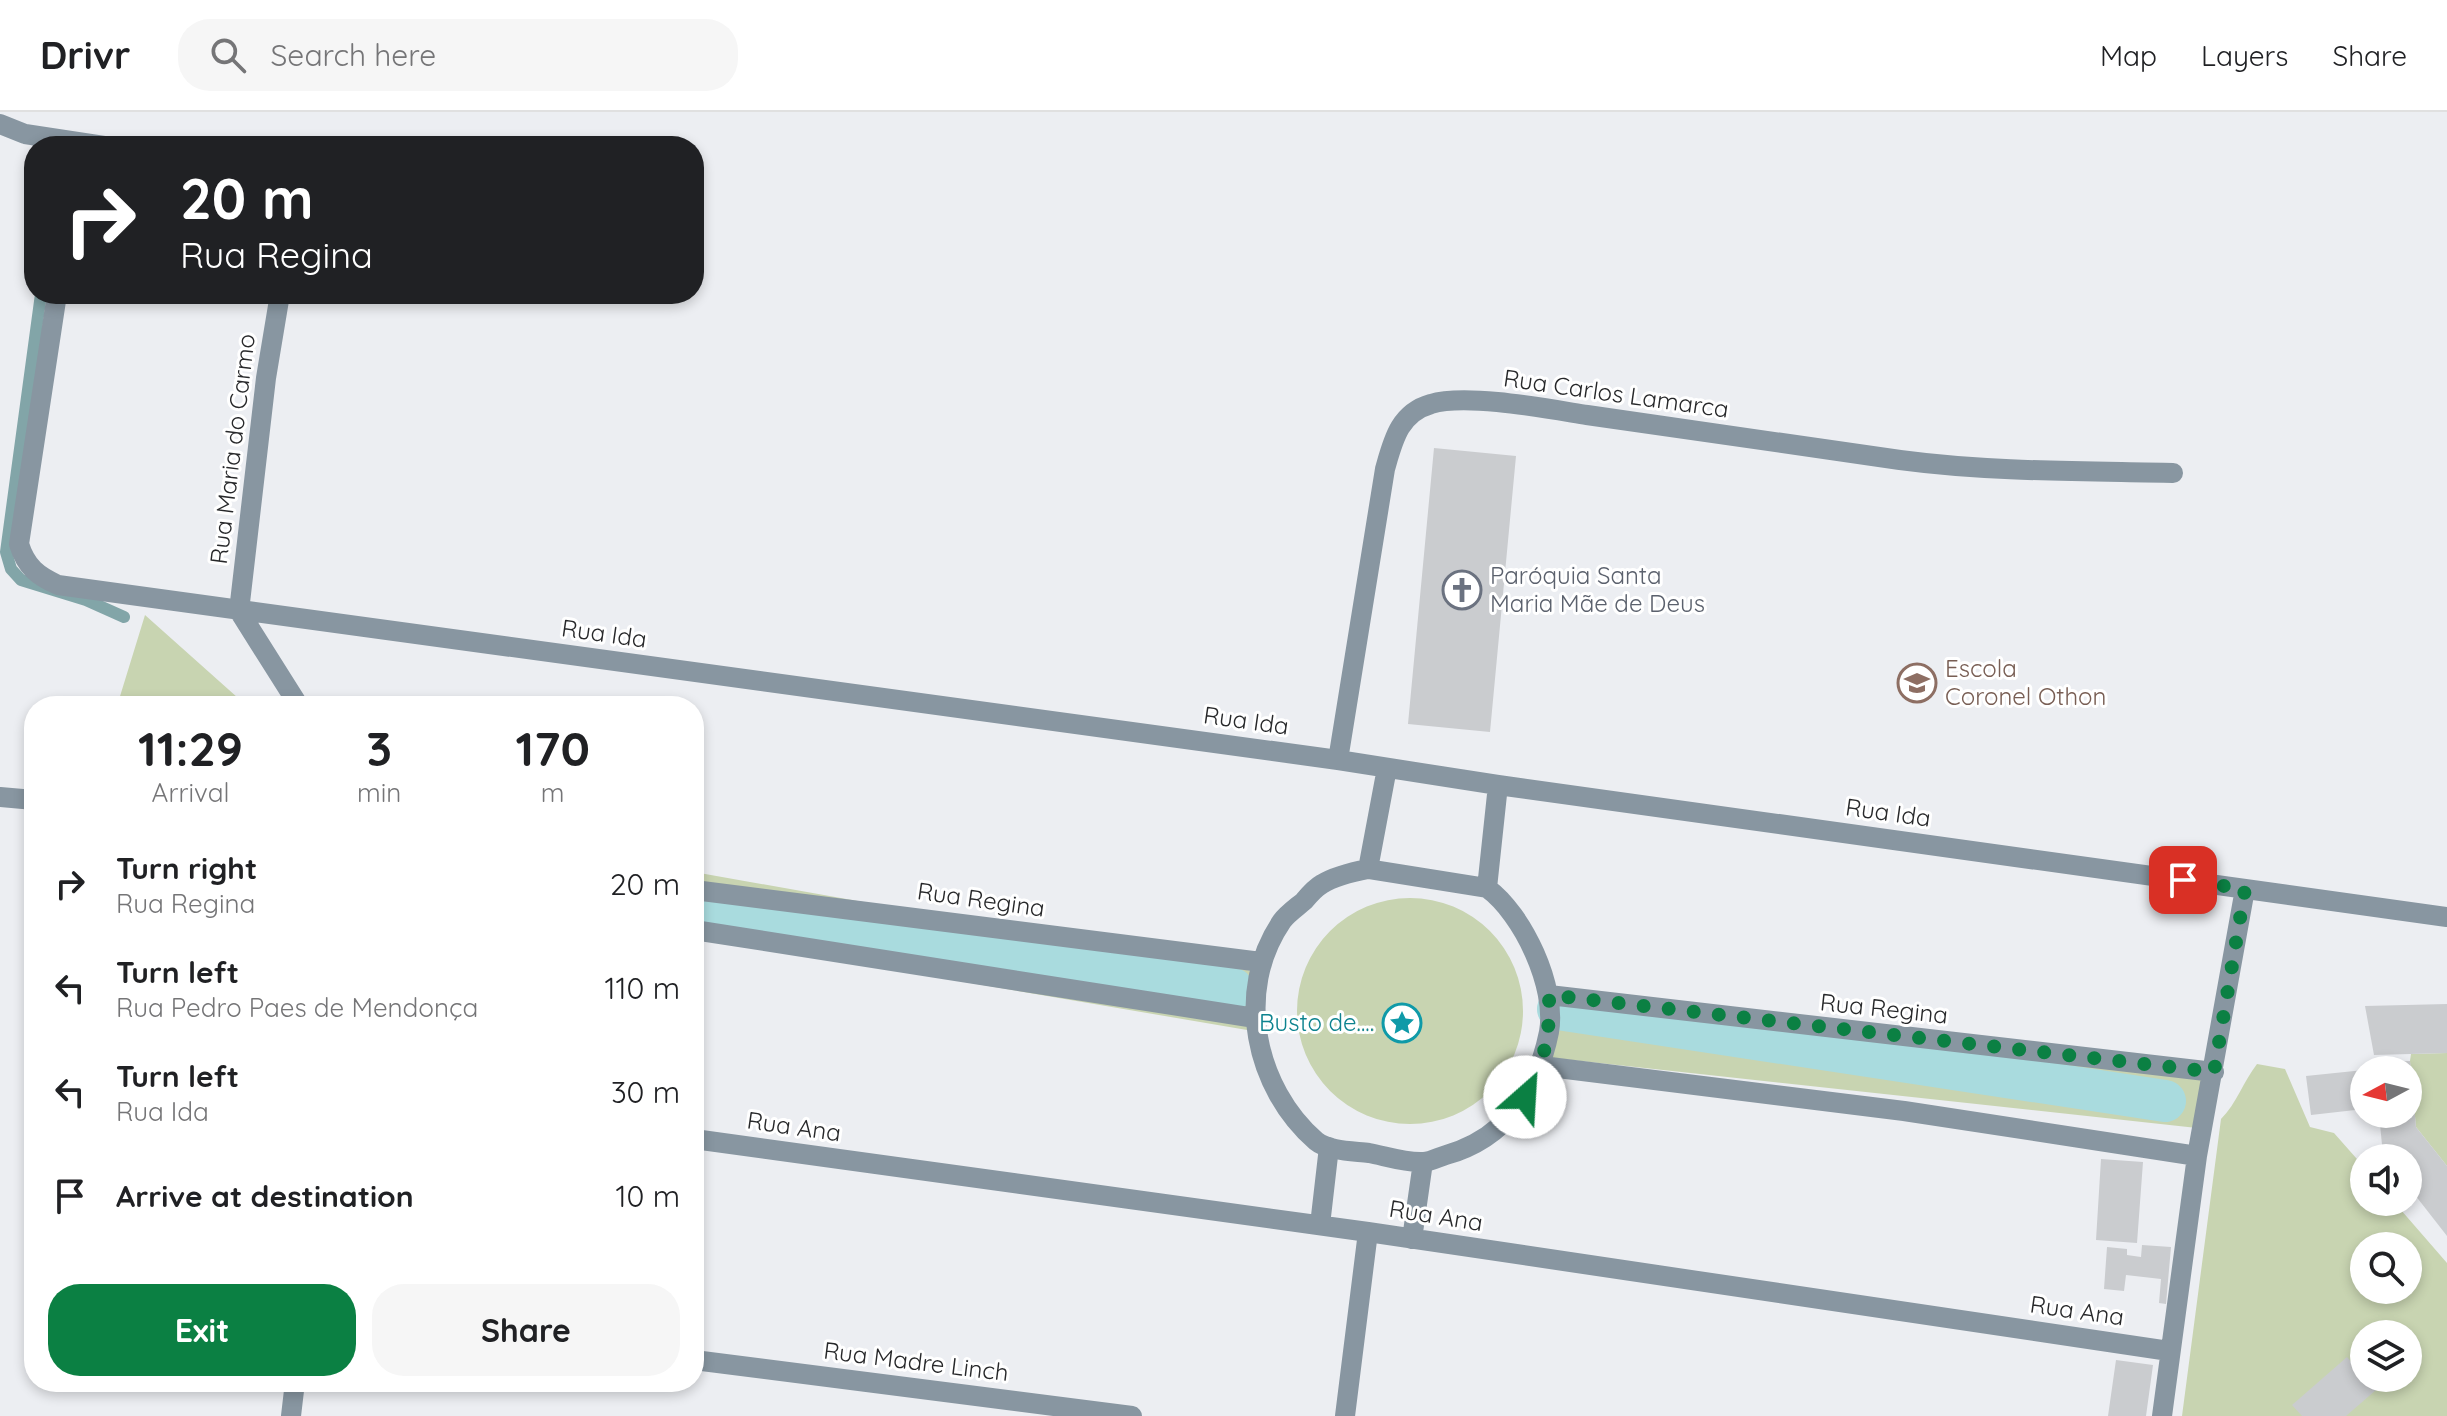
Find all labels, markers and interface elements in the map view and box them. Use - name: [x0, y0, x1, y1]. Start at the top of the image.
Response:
- search box: [178, 19, 738, 91]
- text: Drivr: [40, 31, 130, 79]
- icon: search: [206, 33, 250, 77]
- text: Search here: [270, 36, 436, 74]
- text: Map: [2100, 38, 2157, 73]
- text: Layers: [2201, 38, 2288, 73]
- text: Share: [2332, 38, 2407, 73]
- text: 20 m: [180, 163, 314, 233]
- icon: right: [48, 168, 152, 272]
- text: Rua Regina: [180, 232, 373, 277]
- street label: Rua Maria do Carmo: [203, 332, 261, 566]
- street label: Rua Carlos Lamarca: [1502, 362, 1731, 424]
- place label: Paróquia Santa Maria Mãe de Deus: [1490, 560, 1705, 618]
- church icon: Paróquia Santa Maria Mãe de Deus: [1441, 569, 1483, 611]
- street label: Rua Ida: [560, 612, 649, 654]
- place label: Escola Coronel Othon: [1945, 653, 2106, 711]
- school or university icon: Escola Coronel Othon: [1896, 662, 1938, 704]
- street label: Rua Ida: [1202, 699, 1291, 741]
- text: 11:29: [138, 718, 243, 778]
- text: 3: [366, 718, 392, 778]
- text: 170: [515, 718, 590, 778]
- text: Arrival: [152, 776, 229, 809]
- text: min: [357, 776, 401, 809]
- text: m: [541, 776, 565, 809]
- street label: Rua Ida: [1844, 791, 1933, 833]
- pin: [2149, 846, 2217, 914]
- text: Turn right: [116, 849, 257, 887]
- icon: arrive: [2161, 858, 2205, 902]
- icon: right: [48, 862, 92, 906]
- text: 20 m: [610, 865, 680, 903]
- street label: Rua Regina: [915, 875, 1047, 923]
- text: Rua Regina: [116, 887, 255, 920]
- text: Turn left: [116, 953, 239, 991]
- icon: left: [48, 966, 92, 1010]
- text: 110 m: [604, 969, 680, 1007]
- street label: Rua Regina: [1819, 986, 1950, 1030]
- text: Rua Pedro Paes de Mendonça: [116, 991, 478, 1024]
- place icon: Busto de....: [1381, 1002, 1423, 1044]
- place label: Busto de....: [1259, 1007, 1374, 1037]
- position arrow: [1483, 1055, 1567, 1139]
- north arrow: [2350, 1056, 2422, 1128]
- map controls: [2350, 1056, 2422, 1392]
- text: Turn left: [116, 1057, 239, 1095]
- icon: left: [48, 1070, 92, 1114]
- text: 30 m: [611, 1073, 680, 1111]
- text: Rua Ida: [116, 1095, 209, 1128]
- street label: Rua Ana: [745, 1105, 843, 1147]
- button: sound: [2350, 1144, 2422, 1216]
- icon: arrive: [48, 1174, 92, 1218]
- text: Arrive at destination: [116, 1177, 414, 1215]
- text: 10 m: [616, 1177, 680, 1215]
- street label: Rua Ana: [1387, 1193, 1485, 1237]
- button: search: [2350, 1232, 2422, 1304]
- button: Exit: [48, 1284, 356, 1376]
- button: Share: [372, 1284, 680, 1376]
- street label: Rua Ana: [2028, 1289, 2126, 1331]
- button: layers: [2350, 1320, 2422, 1392]
- street label: Rua Madre Linch: [822, 1335, 1010, 1387]

